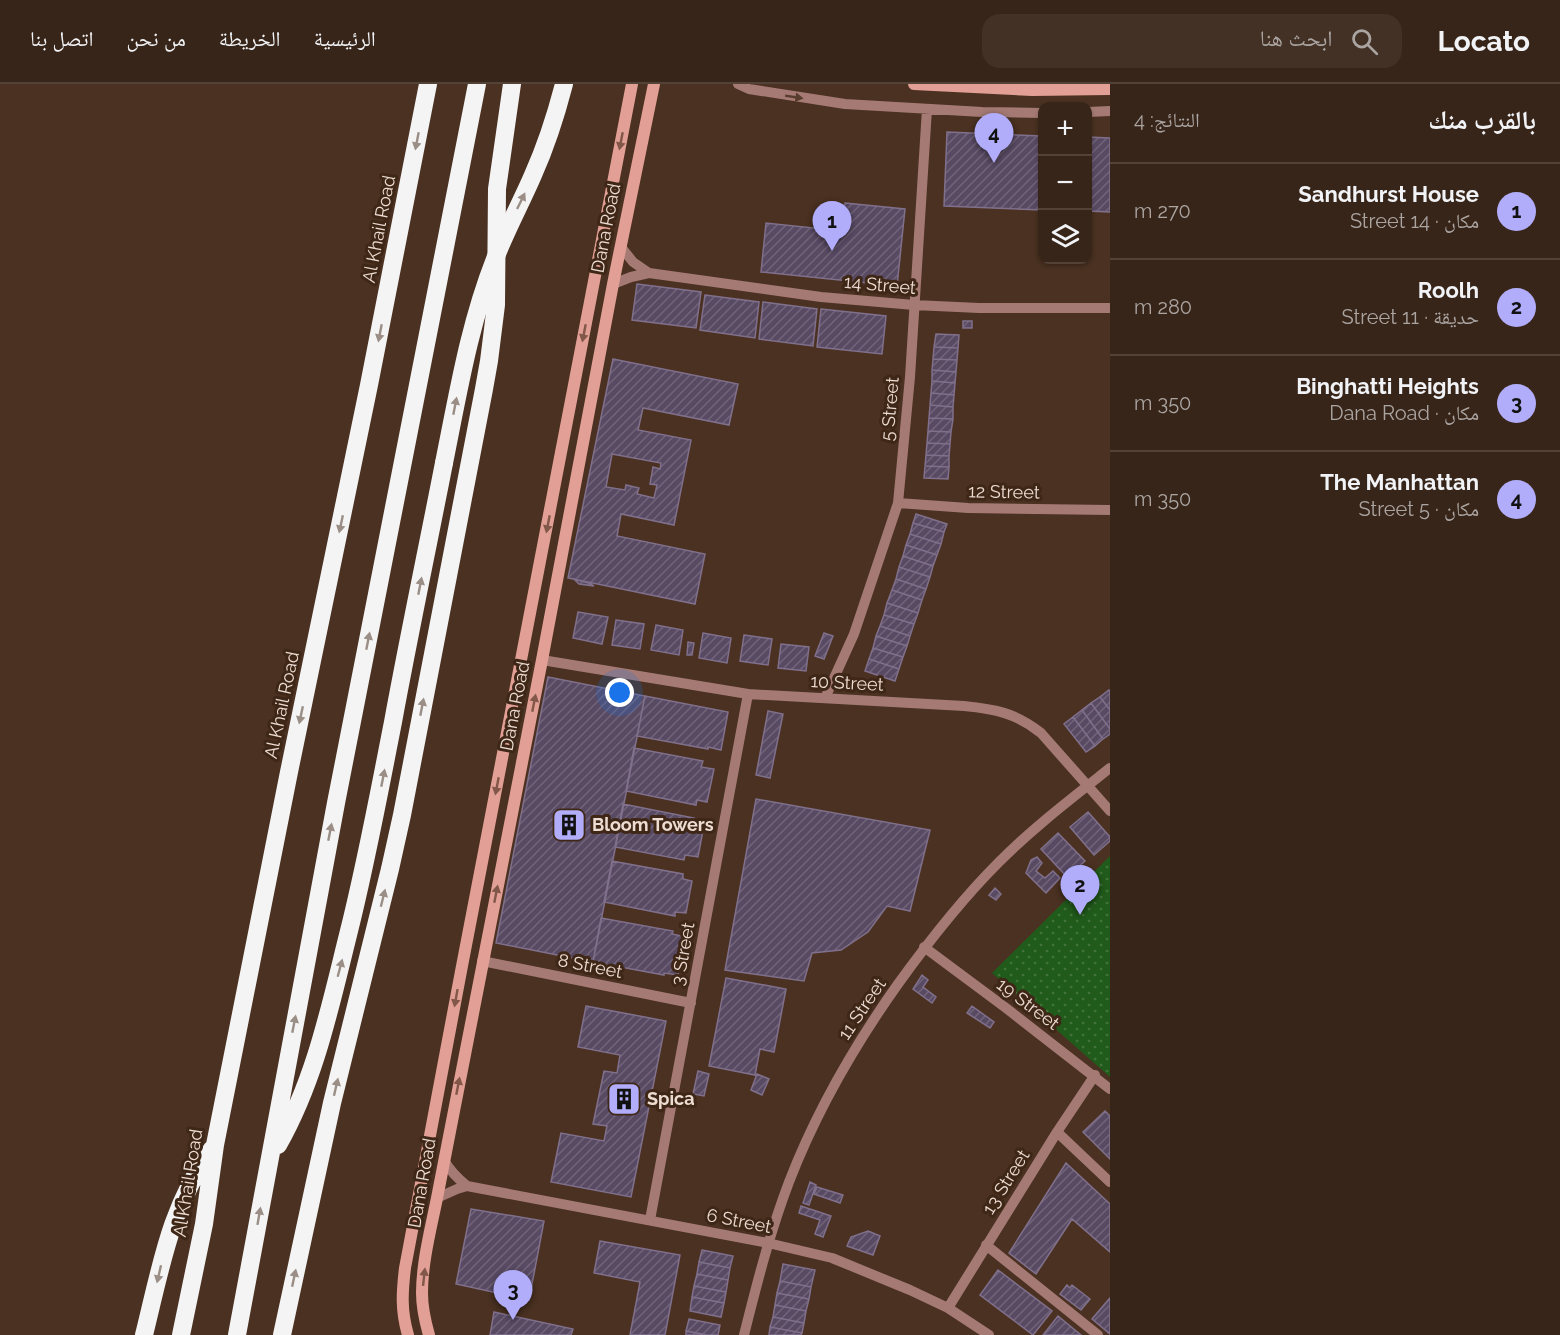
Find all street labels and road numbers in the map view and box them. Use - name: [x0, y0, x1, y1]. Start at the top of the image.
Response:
- street label: Al Khail Road: [358, 173, 399, 284]
- street label: Dana Road: [587, 181, 624, 274]
- street label: 14 Street: [843, 271, 917, 298]
- street label: 5 Street: [876, 376, 903, 442]
- street label: 12 Street: [968, 480, 1040, 503]
- street label: Al Khail Road: [260, 649, 303, 760]
- street label: Dana Road: [496, 659, 533, 752]
- street label: 10 Street: [810, 670, 884, 695]
- street label: 3 Street: [667, 921, 698, 987]
- street label: 8 Street: [556, 949, 624, 982]
- street label: 19 Street: [993, 973, 1064, 1034]
- street label: 11 Street: [833, 974, 890, 1044]
- street label: Al Khail Road: [169, 1127, 206, 1238]
- street label: Dana Road: [403, 1136, 440, 1229]
- street label: 13 Street: [978, 1146, 1034, 1218]
- street label: 6 Street: [705, 1204, 773, 1237]

